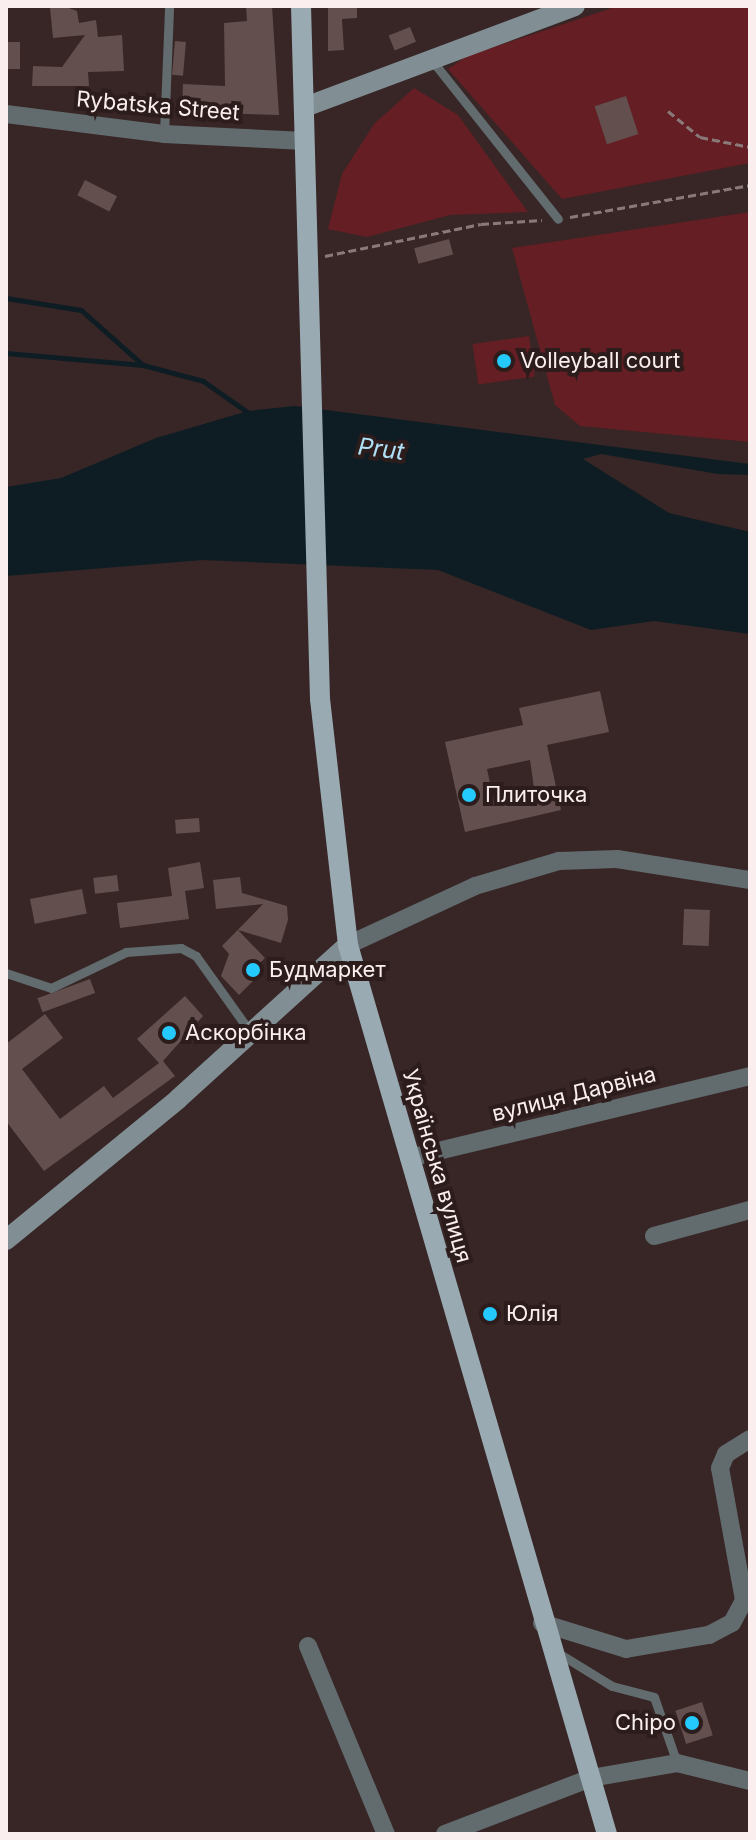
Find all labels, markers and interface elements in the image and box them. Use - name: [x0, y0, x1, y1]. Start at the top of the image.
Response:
- street label: Rybatska Street: [75, 86, 241, 126]
- place label: Volleyball court: [520, 348, 680, 374]
- marker: Volleyball court: [495, 352, 513, 370]
- water label: Prut: [356, 432, 406, 466]
- place label: Плиточка: [485, 782, 587, 808]
- marker: Плиточка: [460, 786, 478, 804]
- place label: Будмаркет: [269, 957, 386, 983]
- marker: Будмаркет: [244, 961, 262, 979]
- place label: Аскорбінка: [185, 1020, 306, 1046]
- marker: Аскорбінка: [160, 1024, 178, 1042]
- street label: вулиця Дарвіна: [489, 1061, 659, 1127]
- street label: Українська вулиця: [397, 1066, 477, 1266]
- place label: Юлія: [506, 1301, 558, 1327]
- marker: Юлія: [481, 1305, 499, 1323]
- place label: Chipo: [615, 1710, 676, 1736]
- marker: Chipo: [683, 1714, 701, 1732]

